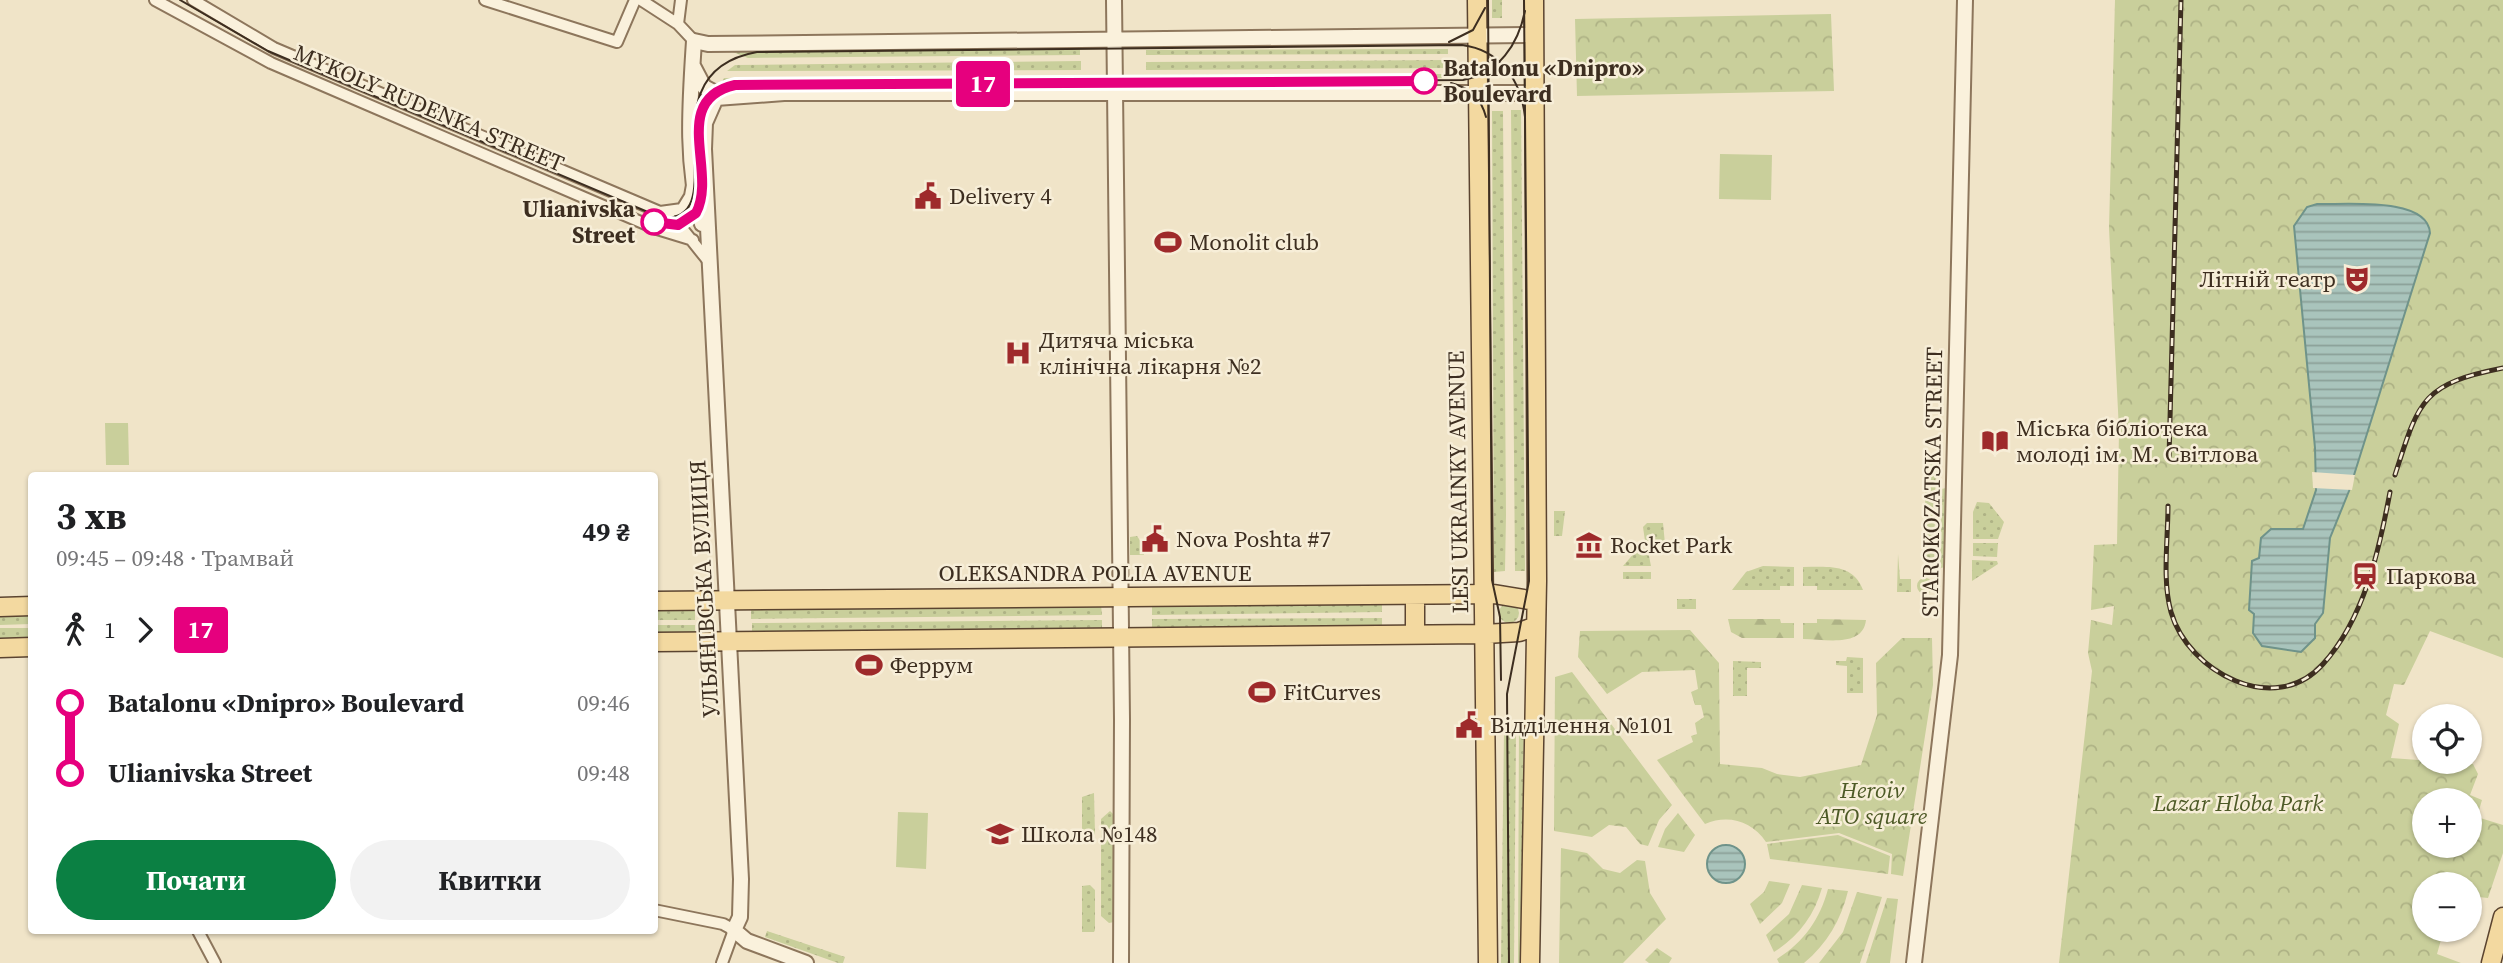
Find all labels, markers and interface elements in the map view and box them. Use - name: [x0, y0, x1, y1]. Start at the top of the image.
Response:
- street label: MYKOLY RUDENKA STREET: [289, 36, 569, 180]
- place label: Batalonu «Dnipro» Boulevard: [1443, 52, 1644, 110]
- line badge: 17: [951, 61, 1014, 107]
- text: 17: [970, 67, 996, 100]
- marker: Batalonu «Dnipro» Boulevard: [1411, 68, 1437, 94]
- place label: Delivery 4: [949, 180, 1052, 212]
- public building icon: Delivery 4: [913, 181, 943, 211]
- place label: Ulianivska Street: [522, 193, 636, 251]
- marker: Ulianivska Street: [641, 209, 667, 235]
- place label: Monolit club: [1189, 226, 1319, 258]
- sports icon: Monolit club: [1153, 227, 1183, 257]
- place label: Літній театр: [2199, 263, 2336, 295]
- theatre icon: Літній театр: [2342, 264, 2372, 294]
- place label: Дитяча міська клінічна лікарня №2: [1039, 324, 1261, 382]
- hospital icon: Дитяча міська клінічна лікарня №2: [1003, 338, 1033, 368]
- street label: STAROKOZATSKA STREET: [1914, 347, 1950, 617]
- street label: LESI UKRAINKY AVENUE: [1440, 350, 1476, 614]
- place label: Міська бібліотека молоді ім. М. Світлова: [2016, 412, 2259, 470]
- library icon: Міська бібліотека молоді ім. М. Світлова: [1980, 426, 2010, 456]
- street label: УЛЬЯНІВСЬКА ВУЛИЦЯ: [681, 459, 727, 719]
- text: 3 хв: [56, 490, 127, 542]
- text: 49 ₴: [582, 514, 630, 550]
- place label: Nova Poshta #7: [1176, 523, 1331, 555]
- public building icon: Nova Poshta #7: [1140, 524, 1170, 554]
- place label: Rocket Park: [1610, 529, 1733, 561]
- museum icon: Rocket Park: [1574, 530, 1604, 560]
- text: 09:45 – 09:48 · Трамвай: [56, 542, 294, 574]
- street label: OLEKSANDRA POLIA AVENUE: [938, 557, 1252, 589]
- place label: Паркова: [2386, 560, 2477, 592]
- station icon: Паркова: [2350, 561, 2380, 591]
- icon: walk: [56, 611, 94, 649]
- icon: forward: [126, 611, 164, 649]
- text: 17: [188, 613, 214, 646]
- text: 1: [104, 614, 116, 646]
- place label: Феррум: [890, 649, 973, 681]
- sports icon: Феррум: [854, 650, 884, 680]
- place label: FitCurves: [1283, 676, 1381, 708]
- sports icon: FitCurves: [1247, 677, 1277, 707]
- text: Batalonu «Dnipro» Boulevard: [108, 685, 464, 721]
- text: 09:46: [577, 687, 630, 719]
- map controls: [2412, 704, 2482, 942]
- button: locate: [2412, 704, 2482, 774]
- place label: Відділення №101: [1490, 709, 1673, 741]
- public building icon: Відділення №101: [1454, 710, 1484, 740]
- text: Ulianivska Street: [108, 755, 312, 791]
- text: 09:48: [577, 757, 630, 789]
- park label: Heroiv ATO square: [1815, 774, 1928, 832]
- park label: Lazar Hloba Park: [2152, 787, 2323, 819]
- button: +: [2412, 788, 2482, 858]
- place label: Школа №148: [1021, 818, 1157, 850]
- school or university icon: Школа №148: [985, 819, 1015, 849]
- button: Почати: [56, 840, 336, 920]
- button: Квитки: [350, 840, 630, 920]
- button: −: [2412, 872, 2482, 942]

